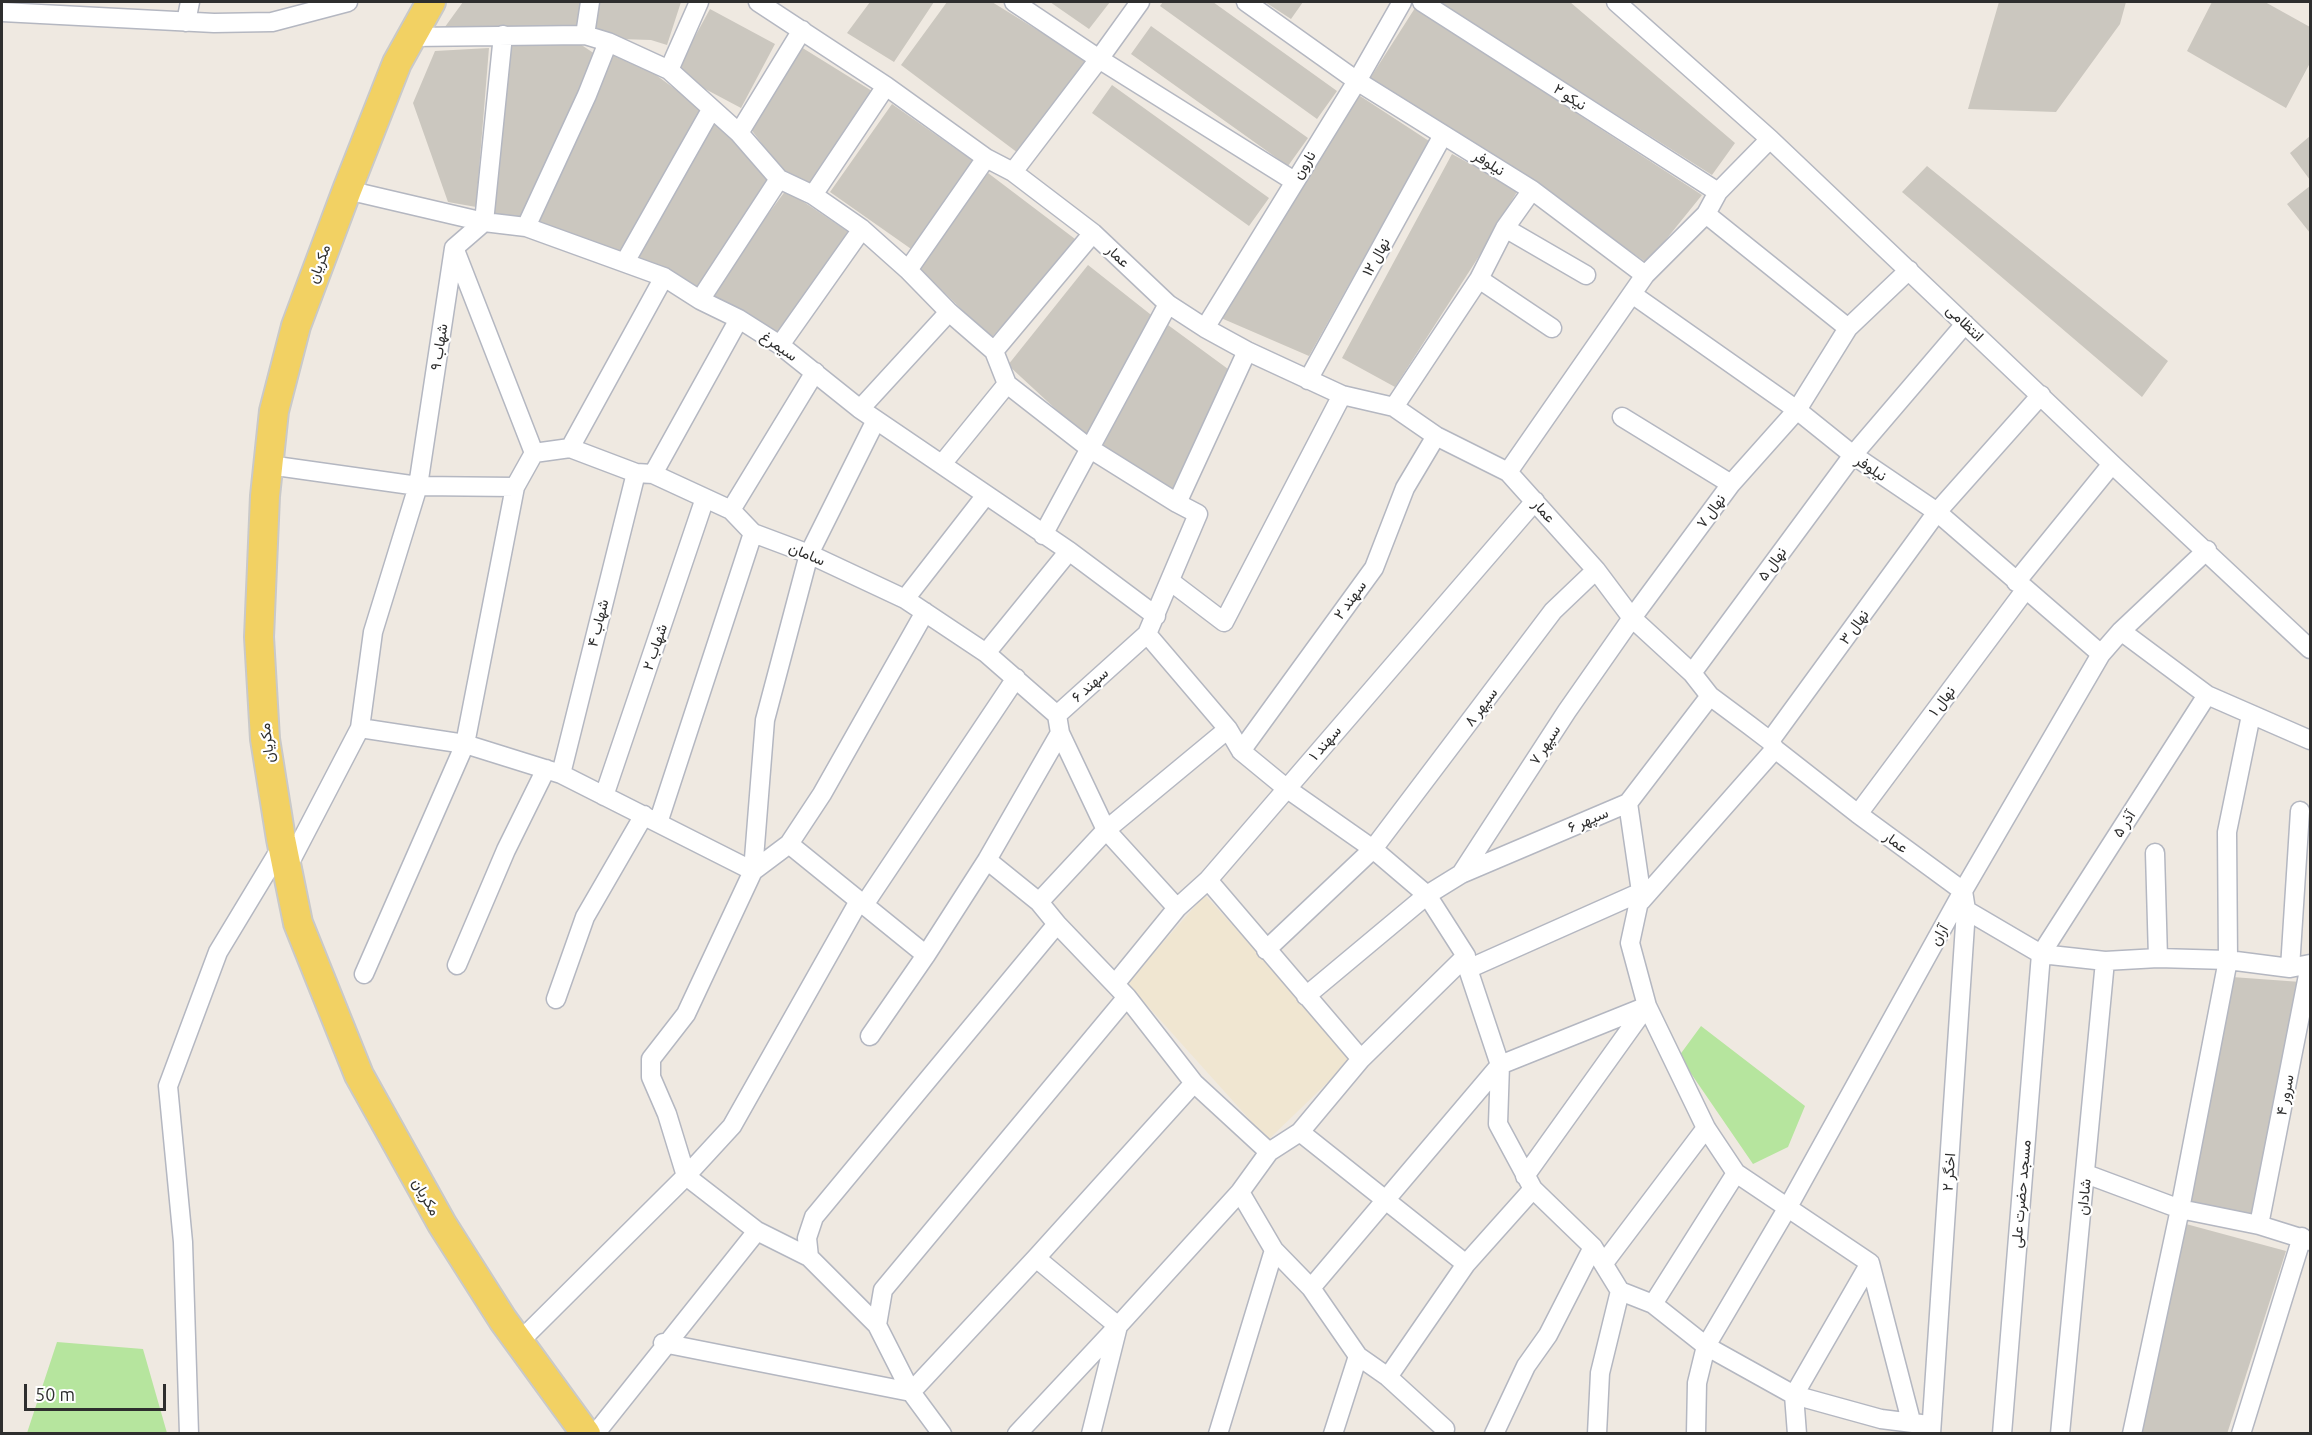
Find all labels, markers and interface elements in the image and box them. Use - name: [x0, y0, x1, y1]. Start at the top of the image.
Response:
- street label: نیکو ۲: [1550, 80, 1590, 114]
- street label: نیلوفر: [1470, 146, 1508, 180]
- street label: نارون: [1288, 148, 1320, 182]
- street label: نهال ۱۲: [1358, 235, 1394, 279]
- street label: عمار: [1103, 241, 1133, 271]
- street label: مکریان: [304, 242, 334, 286]
- street label: انتظامی: [1942, 301, 1988, 345]
- street label: شهاب ۹: [426, 322, 452, 372]
- street label: سیمرغ: [757, 327, 801, 365]
- street label: نیلوفر: [1852, 451, 1890, 485]
- street label: نهال ۷: [1693, 491, 1729, 531]
- street label: عمار: [1529, 496, 1559, 526]
- street label: سامان: [786, 538, 828, 570]
- street label: نهال ۵: [1754, 544, 1790, 584]
- street label: سهند ۲: [1330, 577, 1370, 623]
- street label: شهاب ۴: [583, 597, 613, 649]
- street label: نهال ۳: [1835, 606, 1873, 648]
- street label: شهاب ۲: [639, 622, 671, 672]
- street label: سهند ۶: [1068, 664, 1112, 706]
- street label: نهال ۱: [1925, 682, 1959, 720]
- street label: سپهر ۸: [1461, 684, 1501, 730]
- street label: مکریان: [256, 722, 278, 764]
- street label: سهند ۱: [1305, 722, 1345, 764]
- street label: سپهر ۷: [1526, 722, 1564, 768]
- street label: سپهر ۶: [1565, 803, 1611, 837]
- street label: آذر ۵: [2109, 807, 2139, 841]
- street label: عمار: [1880, 827, 1912, 857]
- street label: آران: [1926, 921, 1952, 949]
- street label: سرور ۴: [2272, 1073, 2298, 1117]
- street label: مسجد حضرت علی: [2007, 1139, 2035, 1249]
- street label: اخگر ۲: [1939, 1152, 1959, 1192]
- street label: مکریان: [408, 1175, 444, 1219]
- street label: شادان: [2073, 1178, 2095, 1216]
- scale bar: [27, 1372, 170, 1410]
- text: 50 m: [35, 1384, 75, 1404]

